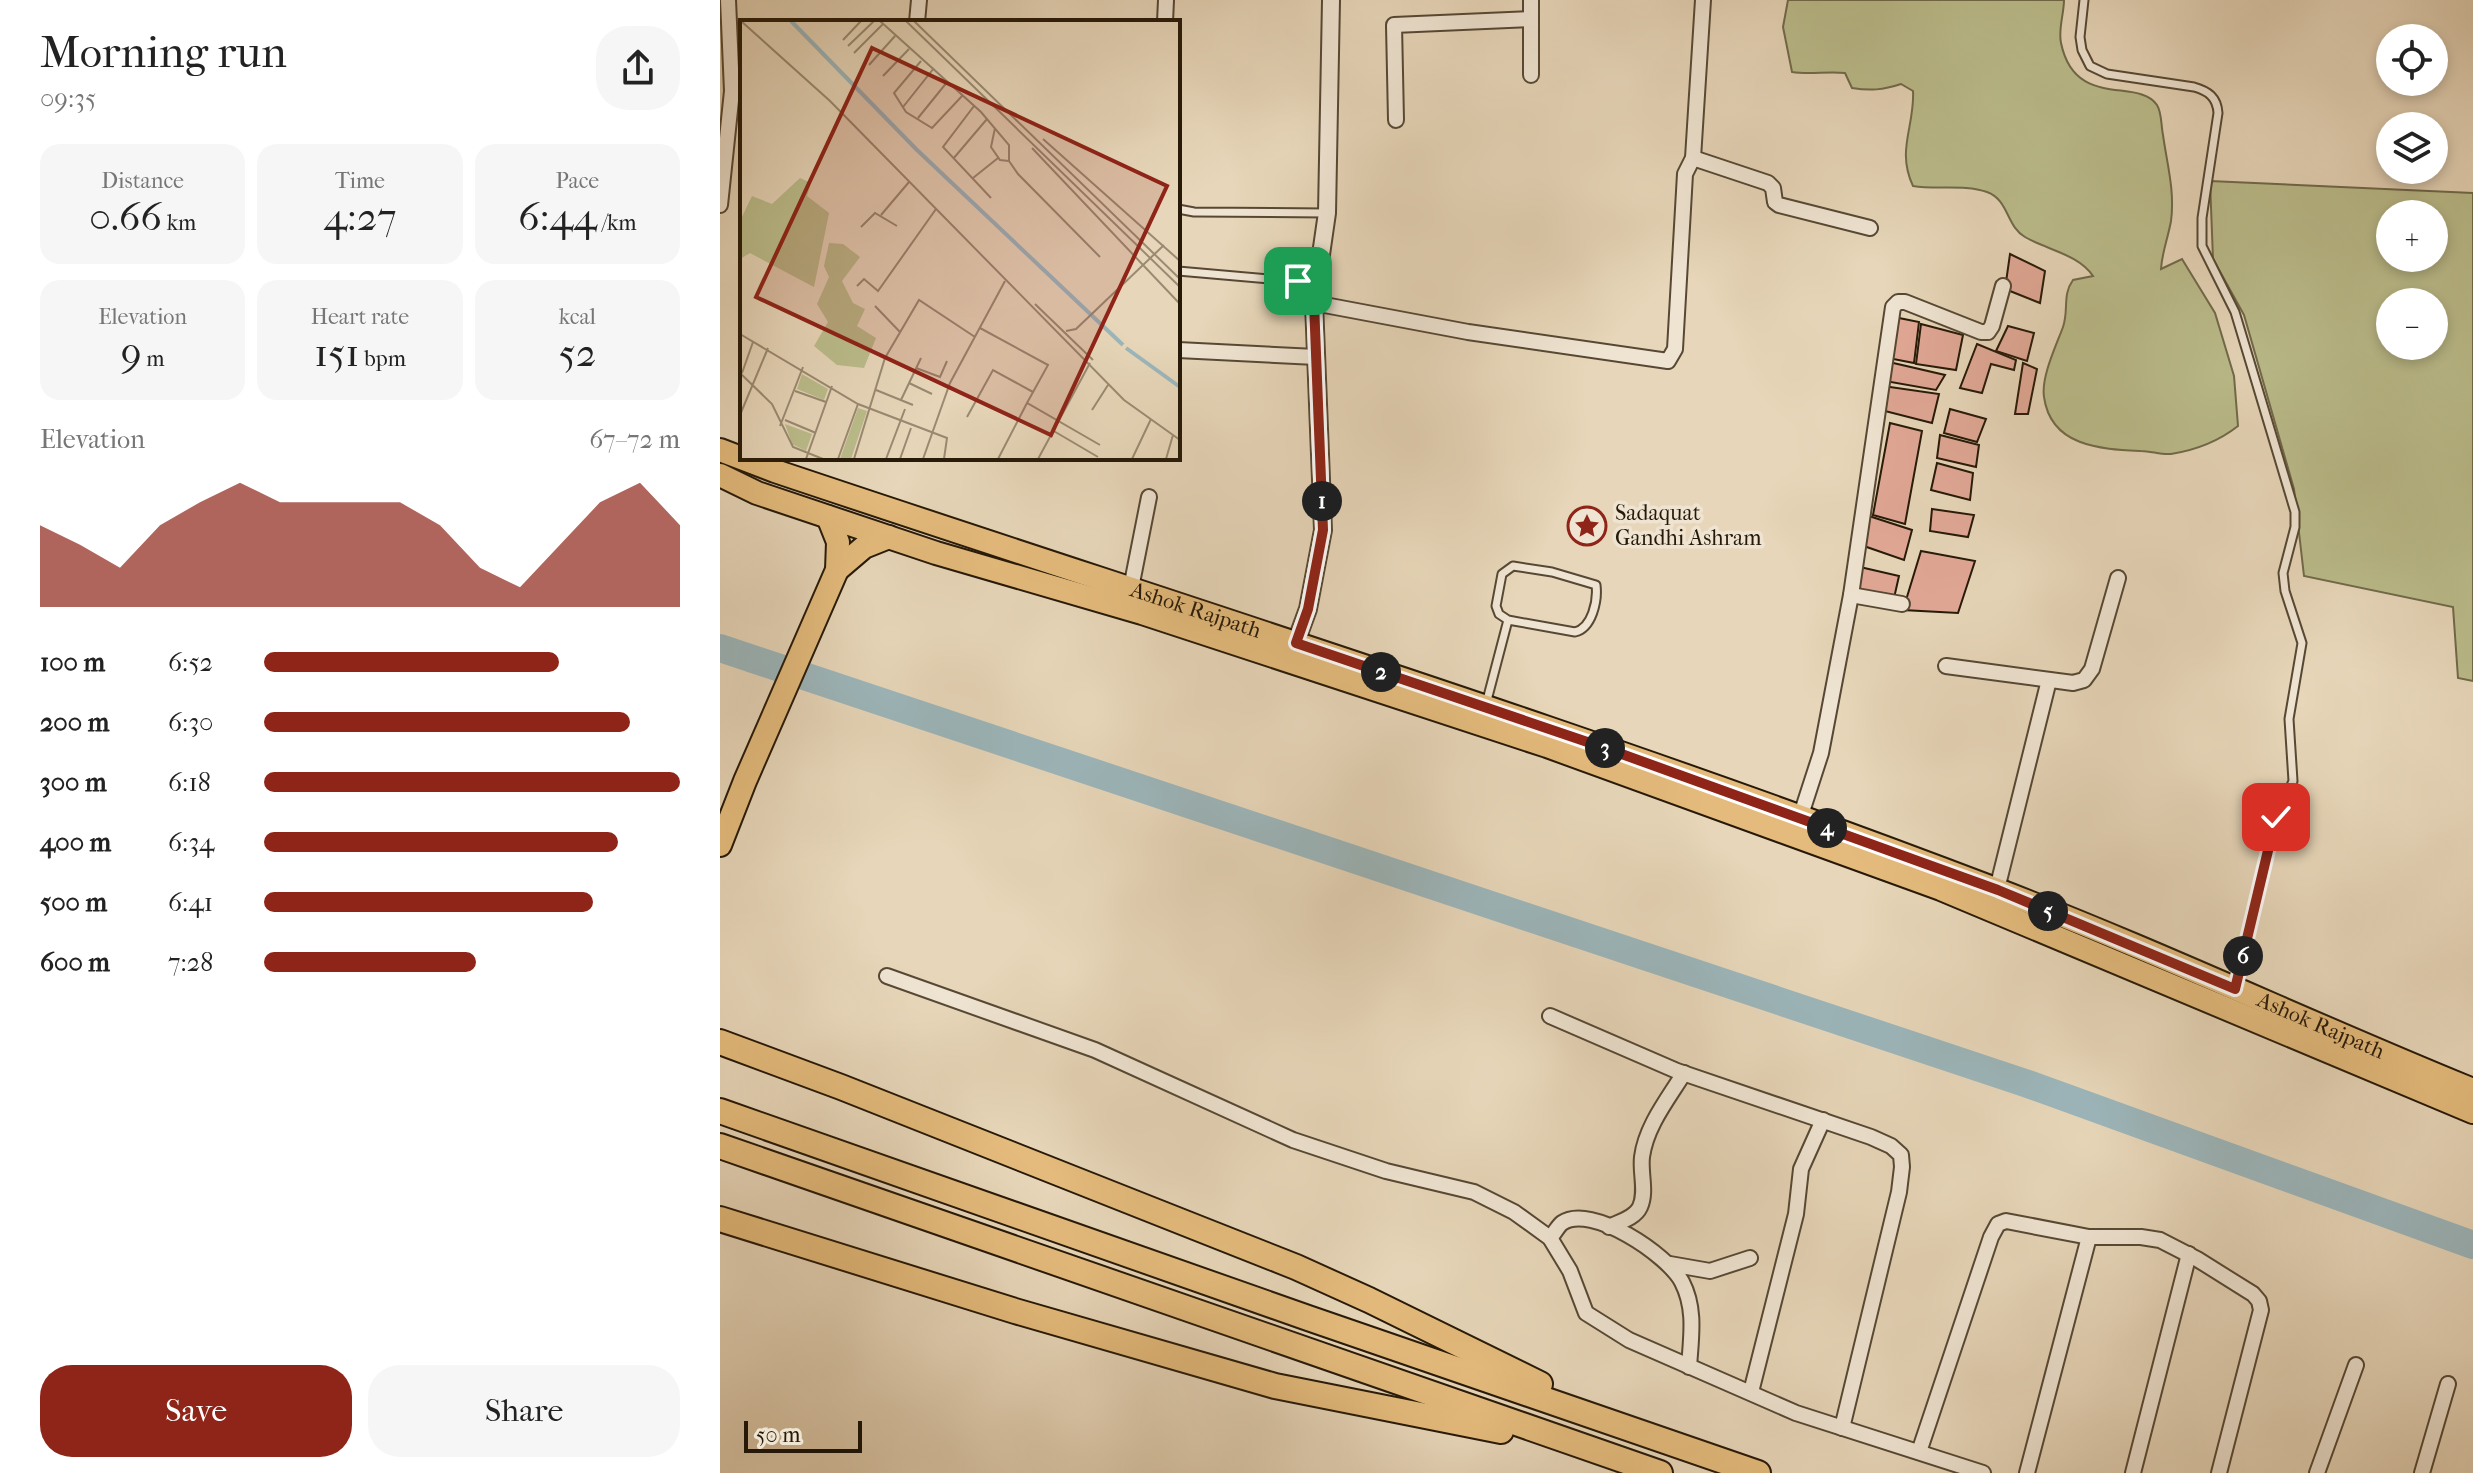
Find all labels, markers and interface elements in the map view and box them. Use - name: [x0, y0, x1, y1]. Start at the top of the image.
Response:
- inset map: [740, 20, 1180, 460]
- map controls: [2376, 24, 2448, 360]
- button: locate: [2376, 24, 2448, 96]
- button: share: [596, 26, 680, 110]
- text: Morning run: [40, 27, 287, 78]
- text: 09:35: [40, 83, 96, 114]
- button: layers: [2376, 112, 2448, 184]
- text: Distance: [101, 168, 184, 194]
- text: Time: [335, 168, 385, 194]
- text: Pace: [555, 168, 599, 194]
- text: 0.66: [89, 194, 162, 240]
- text: 4:27: [323, 194, 397, 240]
- text: 6:44: [518, 194, 597, 240]
- button: +: [2376, 200, 2448, 272]
- text: km: [162, 210, 196, 236]
- text: /km: [597, 210, 637, 236]
- pin: [1264, 247, 1332, 315]
- icon: arrive: [1276, 259, 1320, 303]
- button: −: [2376, 288, 2448, 360]
- text: Elevation: [98, 304, 187, 330]
- text: Heart rate: [311, 304, 409, 330]
- text: kcal: [559, 304, 596, 330]
- text: 9: [121, 330, 142, 376]
- text: 151: [314, 330, 360, 376]
- text: 52: [558, 330, 596, 376]
- text: m: [142, 346, 165, 372]
- text: bpm: [360, 346, 406, 372]
- text: Elevation: [40, 424, 145, 455]
- text: 67–72 m: [589, 424, 680, 455]
- pin: 1: [1302, 481, 1342, 521]
- text: 1: [1318, 488, 1326, 514]
- place label: Sadaquat Gandhi Ashram: [1615, 500, 1762, 551]
- place icon: Sadaquat Gandhi Ashram: [1566, 505, 1608, 547]
- street label: Ashok Rajpath: [1126, 576, 1265, 644]
- text: 100 m: [40, 647, 105, 678]
- text: 6:52: [168, 647, 213, 678]
- pin: 2: [1361, 652, 1401, 692]
- text: 2: [1375, 659, 1387, 685]
- text: 200 m: [40, 707, 109, 738]
- text: 6:30: [168, 707, 213, 738]
- pin: 3: [1585, 728, 1625, 768]
- text: 3: [1600, 735, 1610, 761]
- text: 300 m: [40, 767, 107, 798]
- text: 6:18: [168, 767, 211, 798]
- pin: [2242, 783, 2310, 851]
- icon: check: [2254, 795, 2298, 839]
- pin: 4: [1807, 808, 1847, 848]
- text: 4: [1821, 815, 1834, 841]
- text: 400 m: [40, 827, 111, 858]
- text: 6:34: [168, 827, 214, 858]
- text: 500 m: [40, 887, 107, 918]
- text: 6:41: [168, 887, 213, 918]
- pin: 5: [2028, 891, 2068, 931]
- text: 5: [2043, 898, 2053, 924]
- pin: 6: [2223, 936, 2263, 976]
- text: 6: [2237, 943, 2249, 969]
- text: 600 m: [40, 947, 110, 978]
- text: 7:28: [168, 947, 213, 978]
- street label: Ashok Rajpath: [2252, 986, 2389, 1065]
- button: Save: [40, 1365, 352, 1457]
- button: Share: [368, 1365, 680, 1457]
- scale bar: [744, 1417, 862, 1453]
- text: 50 m: [756, 1422, 801, 1448]

